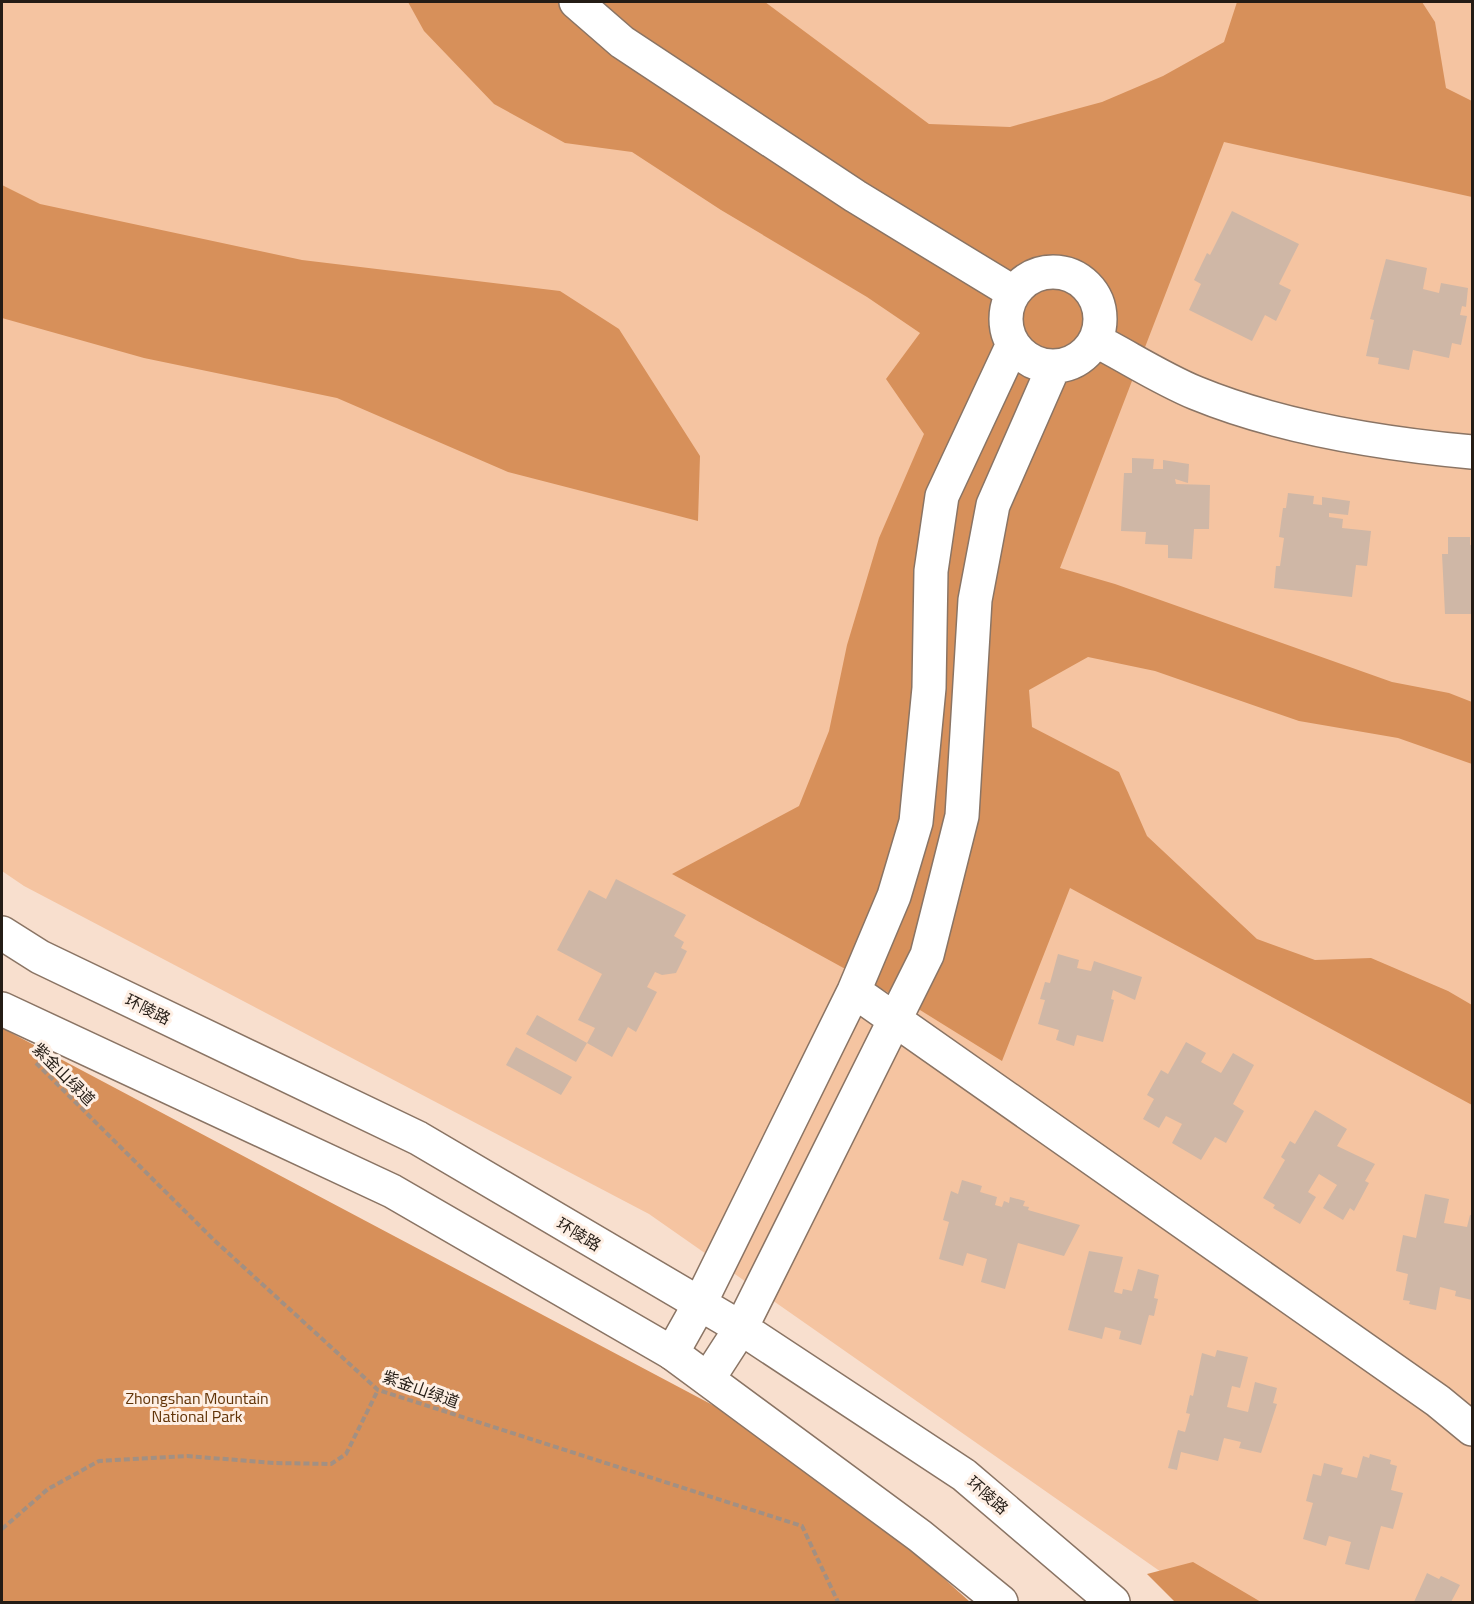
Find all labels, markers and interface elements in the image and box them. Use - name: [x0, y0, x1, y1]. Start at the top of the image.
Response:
- street label: 环陵路: [121, 988, 175, 1030]
- street label: 紫金山绿道: [27, 1037, 101, 1111]
- street label: 环陵路: [552, 1211, 606, 1257]
- street label: 紫金山绿道: [379, 1364, 463, 1414]
- park label: Zhongshan Mountain National Park: [125, 1386, 269, 1428]
- street label: 环陵路: [962, 1470, 1014, 1520]

